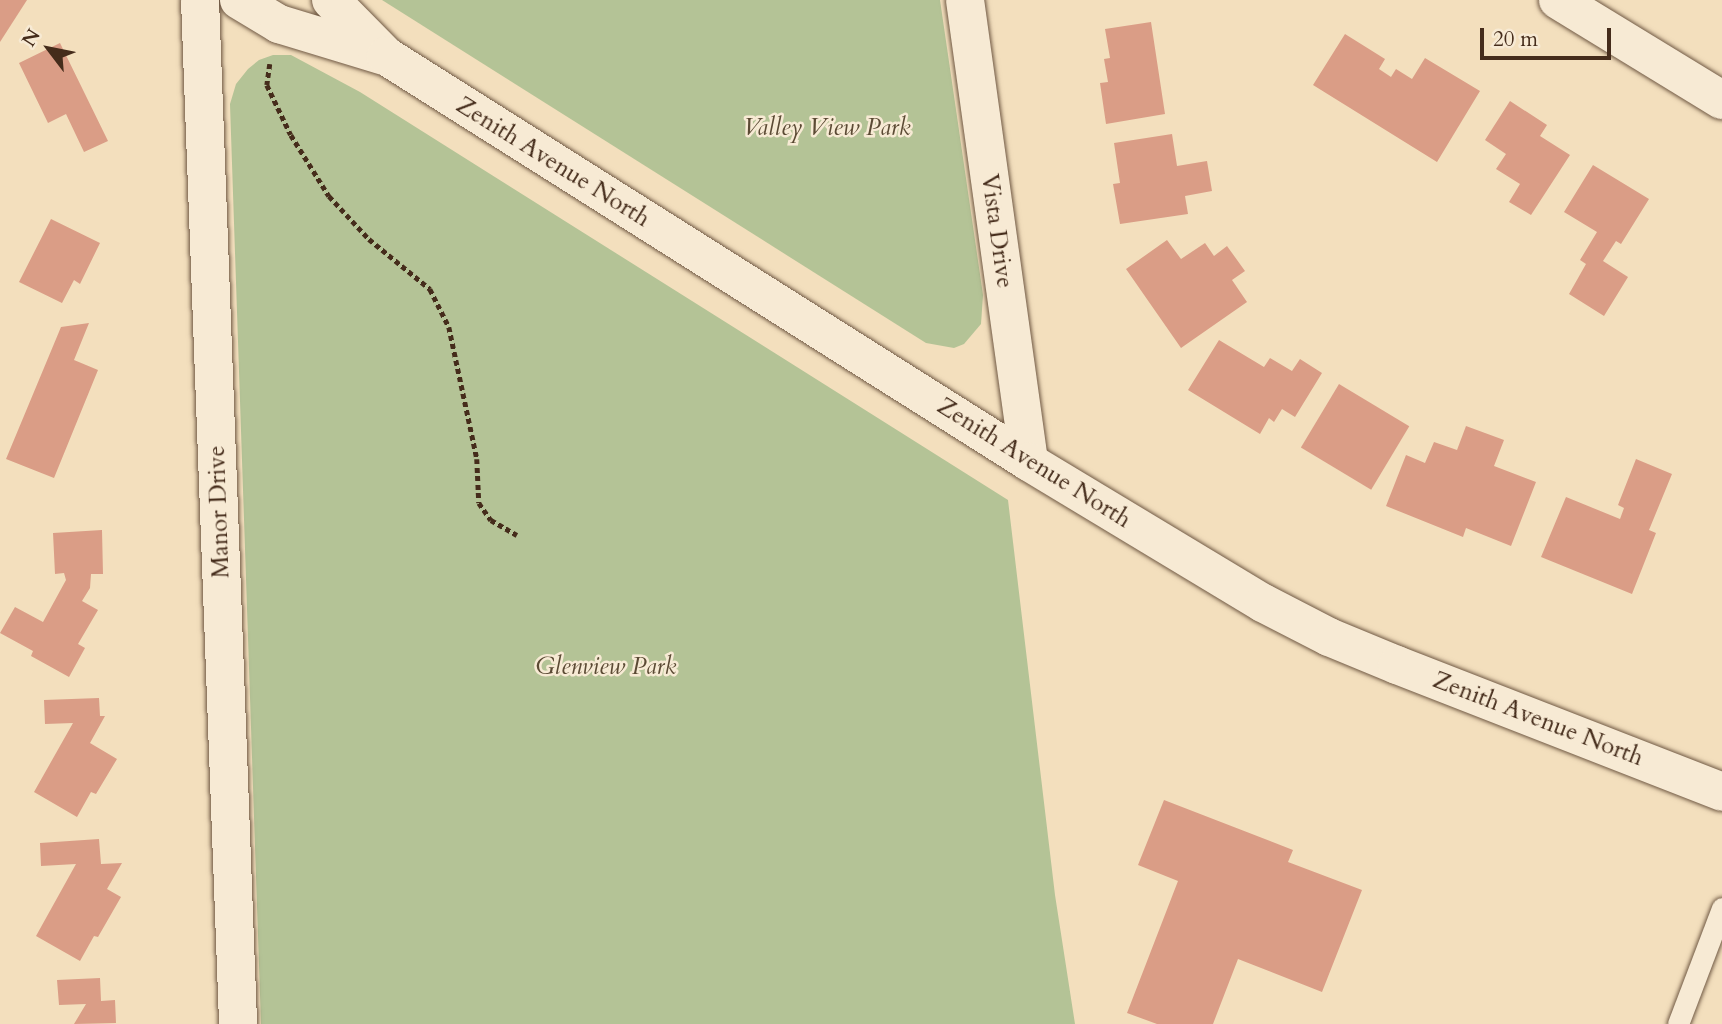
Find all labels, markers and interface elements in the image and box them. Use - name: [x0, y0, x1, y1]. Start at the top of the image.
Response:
- north arrow: [14, 14, 84, 84]
- scale bar: [1484, 14, 1615, 58]
- text: N: [16, 24, 47, 52]
- text: 20 m: [1493, 25, 1538, 54]
- street label: Zenith Avenue North: [451, 91, 655, 233]
- park label: Valley View Park: [743, 114, 911, 142]
- street label: Vista Drive: [975, 172, 1019, 290]
- street label: Zenith Avenue North: [932, 392, 1136, 534]
- street label: Manor Drive: [202, 445, 236, 579]
- park label: Glenview Park: [536, 653, 676, 681]
- street label: Zenith Avenue North: [1429, 666, 1647, 772]

